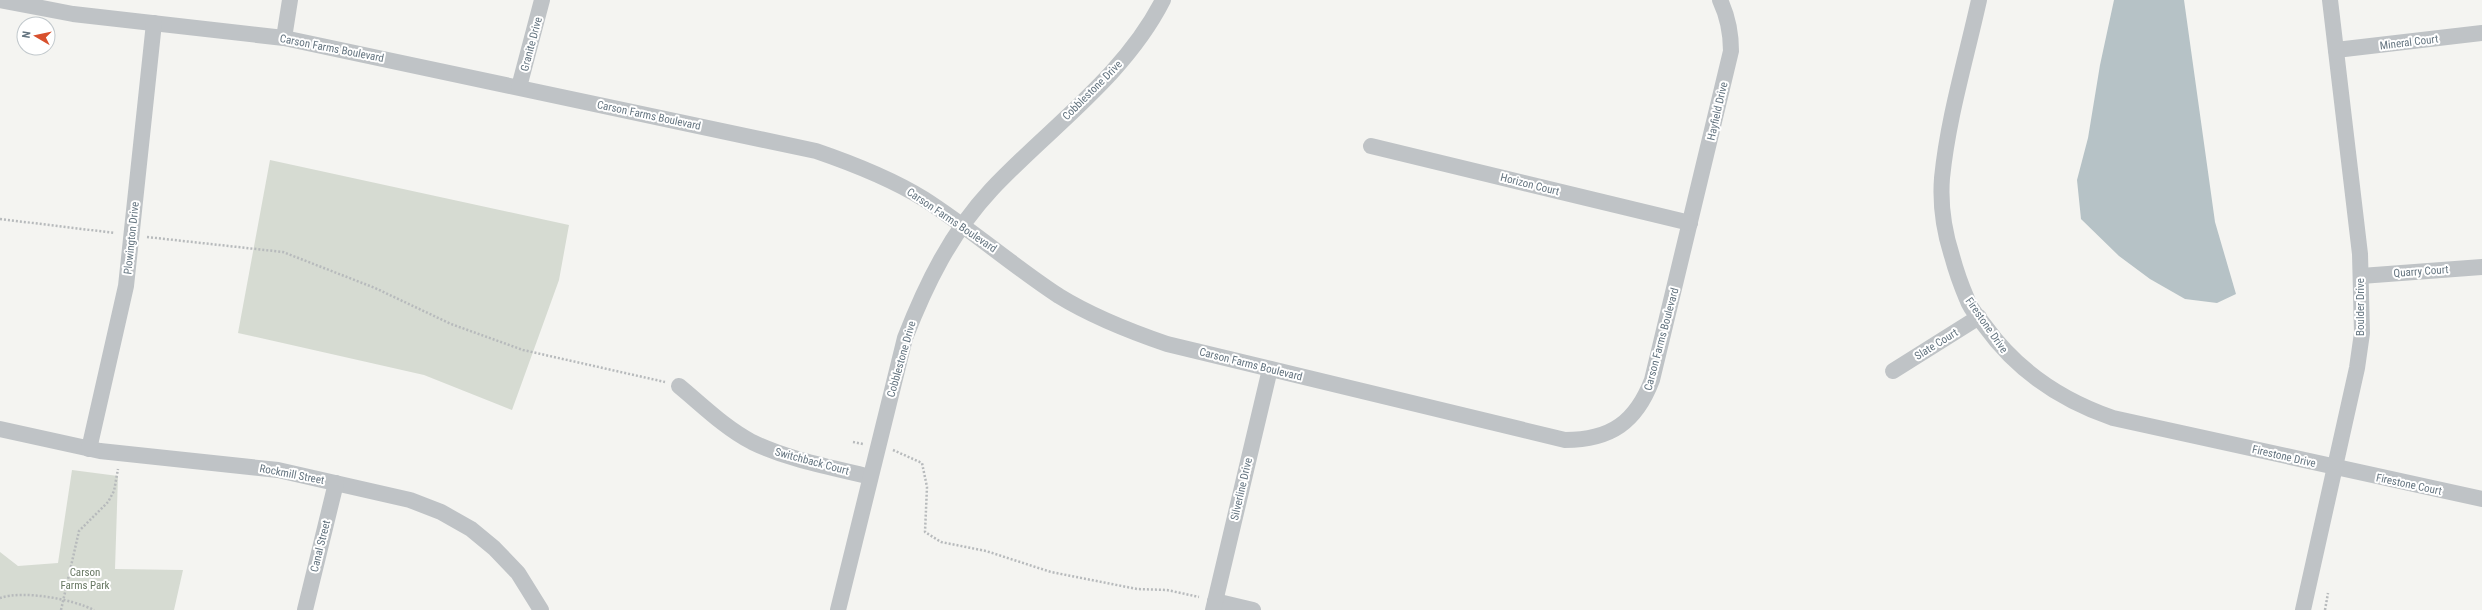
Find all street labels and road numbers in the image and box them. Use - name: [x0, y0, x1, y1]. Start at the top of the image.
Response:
- street label: Granite Drive: [518, 16, 545, 73]
- street label: Carson Farms Boulevard: [279, 32, 385, 65]
- street label: Mineral Court: [2379, 32, 2439, 53]
- street label: Cobblestone Drive: [1060, 58, 1125, 123]
- street label: Hayfield Drive: [1704, 81, 1731, 142]
- street label: Carson Farms Boulevard: [596, 98, 702, 133]
- street label: Horizon Court: [1499, 171, 1561, 198]
- street label: Carson Farms Boulevard: [904, 185, 999, 255]
- street label: Plowington Drive: [121, 201, 142, 275]
- street label: Quarry Court: [2393, 263, 2449, 280]
- street label: Boulder Drive: [2354, 278, 2367, 336]
- street label: Carson Farms Boulevard: [1642, 286, 1681, 392]
- street label: Firestone Drive: [1963, 295, 2011, 356]
- street label: Cobblestone Drive: [884, 319, 919, 399]
- street label: Slate Court: [1912, 326, 1960, 363]
- street label: Carson Farms Boulevard: [1198, 345, 1304, 384]
- street label: Firestone Drive: [2251, 443, 2317, 470]
- street label: Switchback Court: [773, 445, 850, 478]
- street label: Silverline Drive: [1228, 457, 1255, 522]
- street label: Rockmill Street: [258, 462, 325, 487]
- street label: Firestone Court: [2375, 471, 2443, 498]
- street label: Canal Street: [308, 519, 333, 573]

